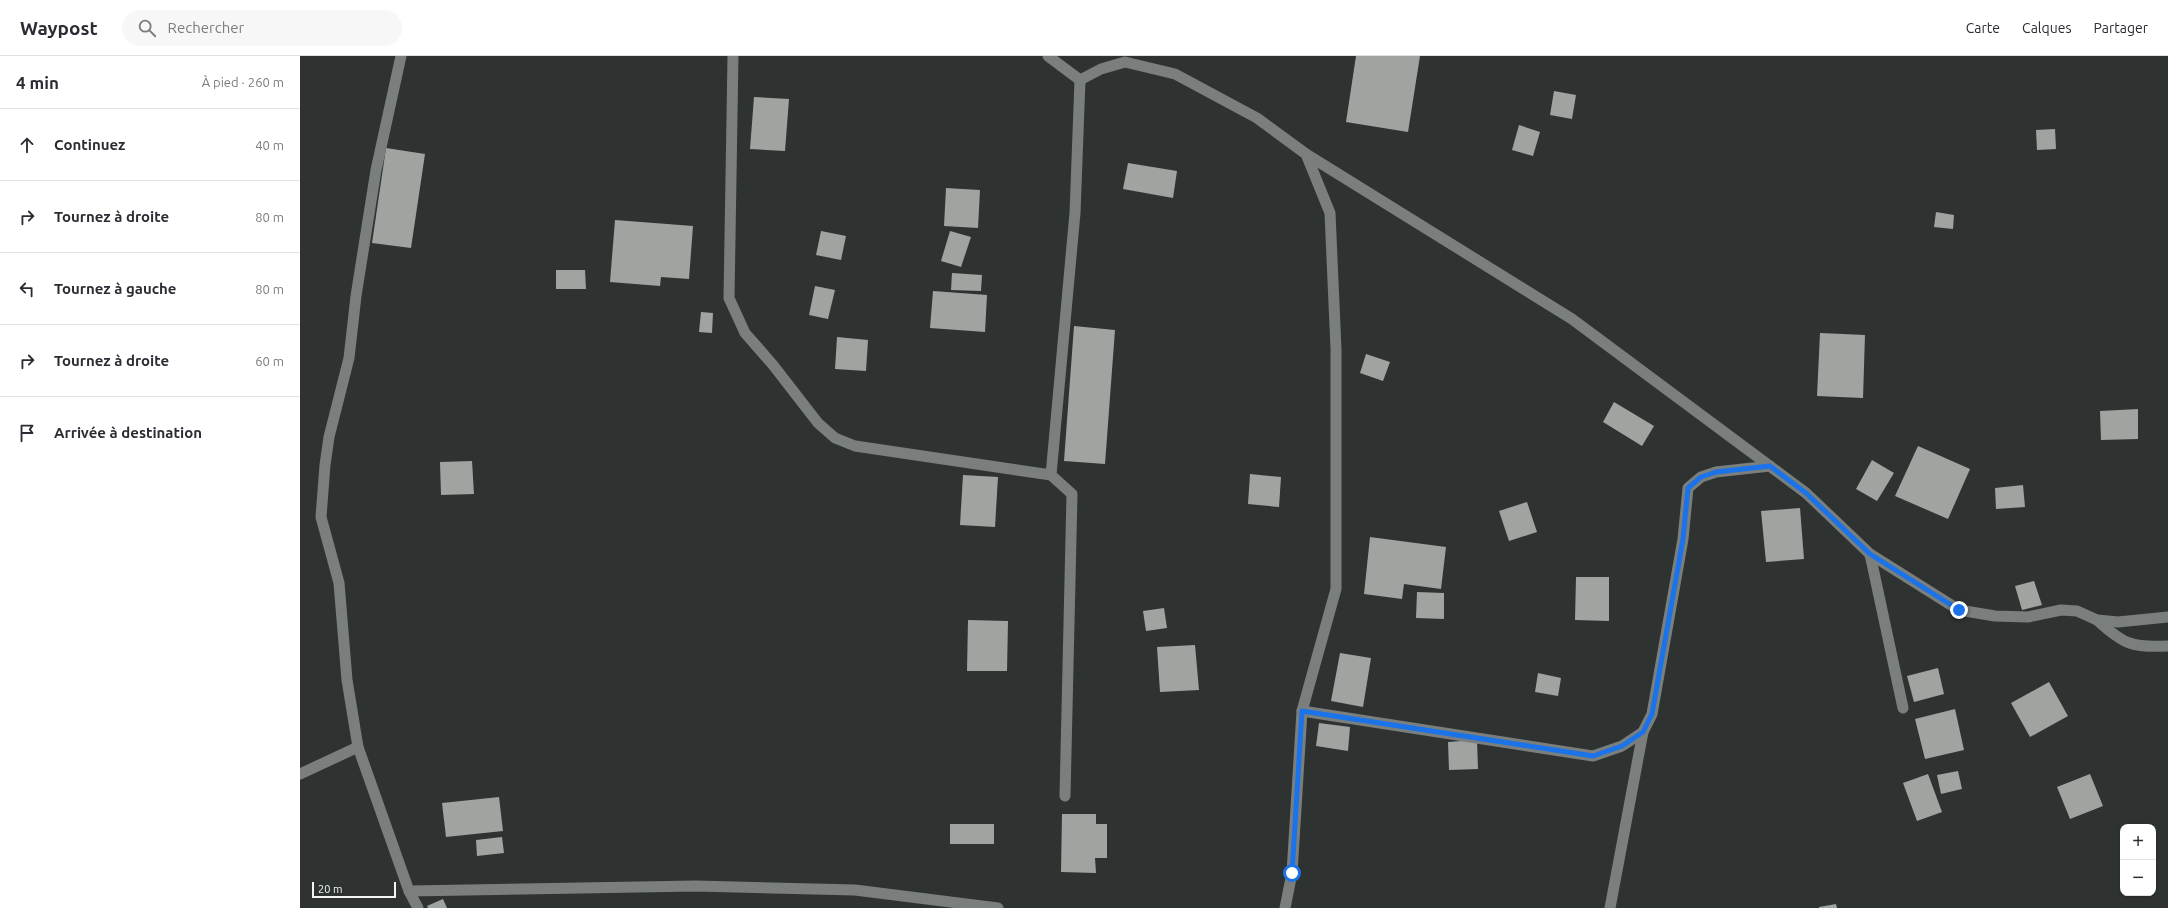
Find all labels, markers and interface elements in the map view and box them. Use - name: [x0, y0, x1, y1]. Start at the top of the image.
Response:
- search box: [122, 10, 402, 46]
- text: Waypost: [20, 17, 98, 39]
- icon: search: [136, 17, 158, 39]
- text: Rechercher: [168, 19, 244, 36]
- text: Carte: [1966, 20, 2000, 36]
- text: Calques: [2022, 20, 2071, 36]
- text: Partager: [2093, 20, 2148, 36]
- text: 4 min: [16, 73, 59, 92]
- text: À pied · 260 m: [202, 75, 284, 89]
- icon: ahead: [16, 134, 38, 156]
- text: Continuez: [54, 136, 125, 153]
- text: 40 m: [255, 138, 284, 152]
- icon: right: [16, 206, 38, 228]
- text: Tournez à droite: [54, 208, 169, 225]
- text: 80 m: [255, 210, 284, 224]
- icon: left: [16, 278, 38, 300]
- text: Tournez à gauche: [54, 280, 177, 297]
- text: 80 m: [255, 282, 284, 296]
- icon: right: [16, 350, 38, 372]
- text: Tournez à droite: [54, 352, 169, 369]
- text: 60 m: [255, 354, 284, 368]
- icon: arrive: [16, 422, 38, 444]
- text: Arrivée à destination: [54, 424, 202, 441]
- route end: [1950, 601, 1968, 619]
- map controls: [2120, 824, 2156, 896]
- button: +: [2120, 824, 2156, 860]
- button: −: [2120, 860, 2156, 896]
- route start: [1283, 864, 1301, 882]
- scale bar: [312, 880, 396, 899]
- text: 20 m: [318, 883, 342, 895]

